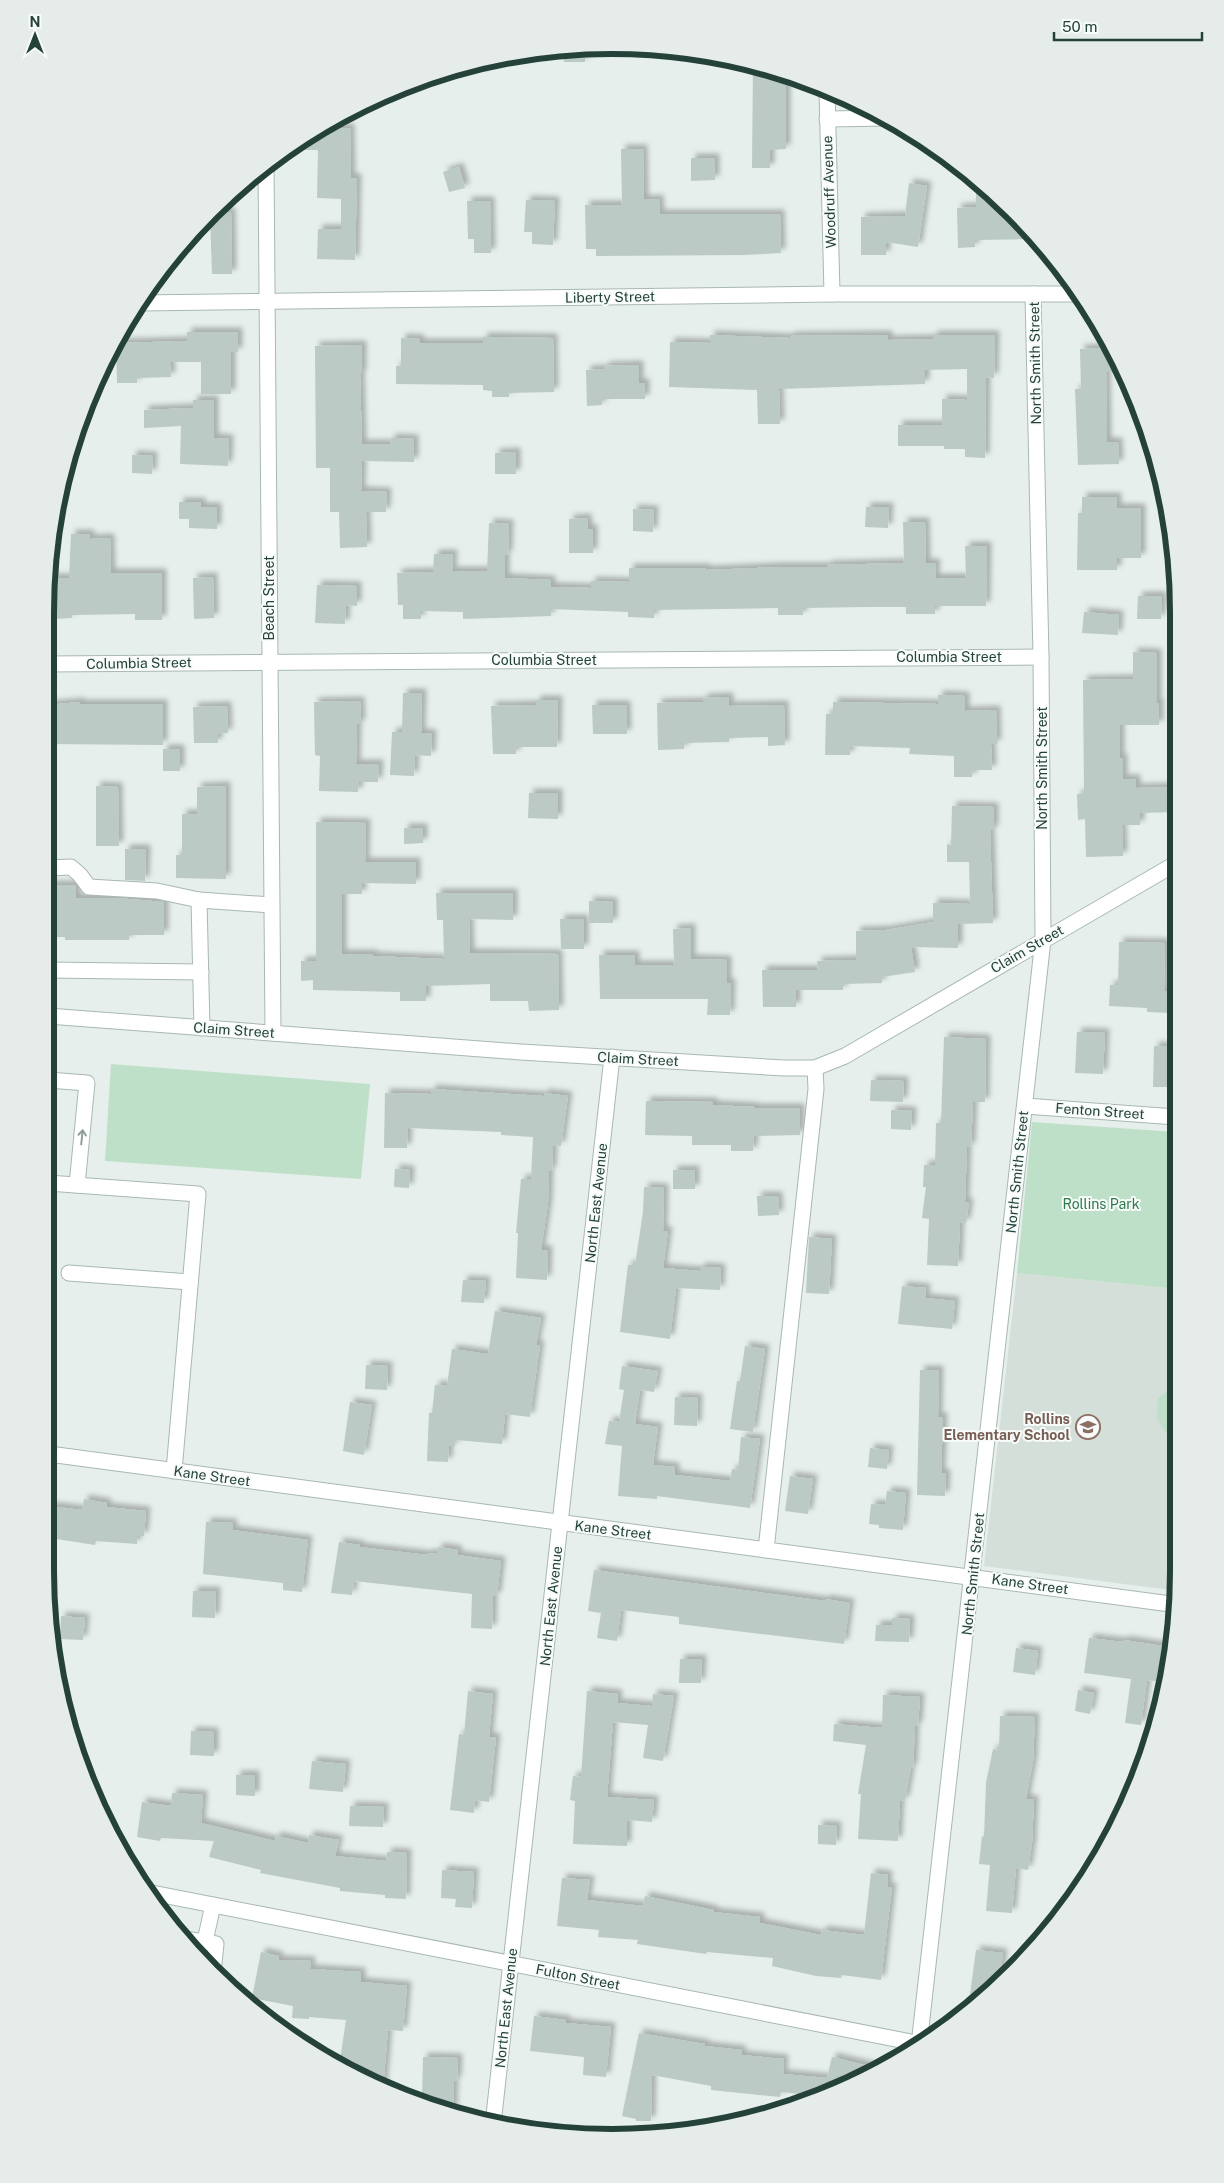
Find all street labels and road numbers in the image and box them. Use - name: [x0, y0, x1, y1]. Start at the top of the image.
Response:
- street label: Woodruff Avenue: [819, 135, 839, 249]
- street label: Liberty Street: [565, 288, 655, 306]
- street label: North Smith Street: [1026, 301, 1044, 425]
- street label: Beach Street: [261, 556, 277, 640]
- street label: Columbia Street: [896, 649, 1002, 665]
- street label: Columbia Street: [491, 652, 597, 668]
- street label: Columbia Street: [86, 654, 192, 672]
- street label: North Smith Street: [1034, 706, 1050, 830]
- street label: Claim Street: [988, 922, 1066, 976]
- street label: Claim Street: [193, 1019, 275, 1041]
- street label: Claim Street: [597, 1049, 679, 1069]
- street label: Fenton Street: [1055, 1100, 1145, 1122]
- street label: North Smith Street: [1003, 1110, 1031, 1234]
- street label: North East Avenue: [582, 1142, 610, 1264]
- street label: Kane Street: [173, 1463, 251, 1489]
- street label: North Smith Street: [959, 1512, 987, 1636]
- street label: Kane Street: [574, 1517, 652, 1543]
- street label: North East Avenue: [537, 1545, 565, 1667]
- street label: Kane Street: [991, 1571, 1069, 1597]
- street label: North East Avenue: [492, 1947, 520, 2069]
- street label: Fulton Street: [534, 1961, 622, 1993]

